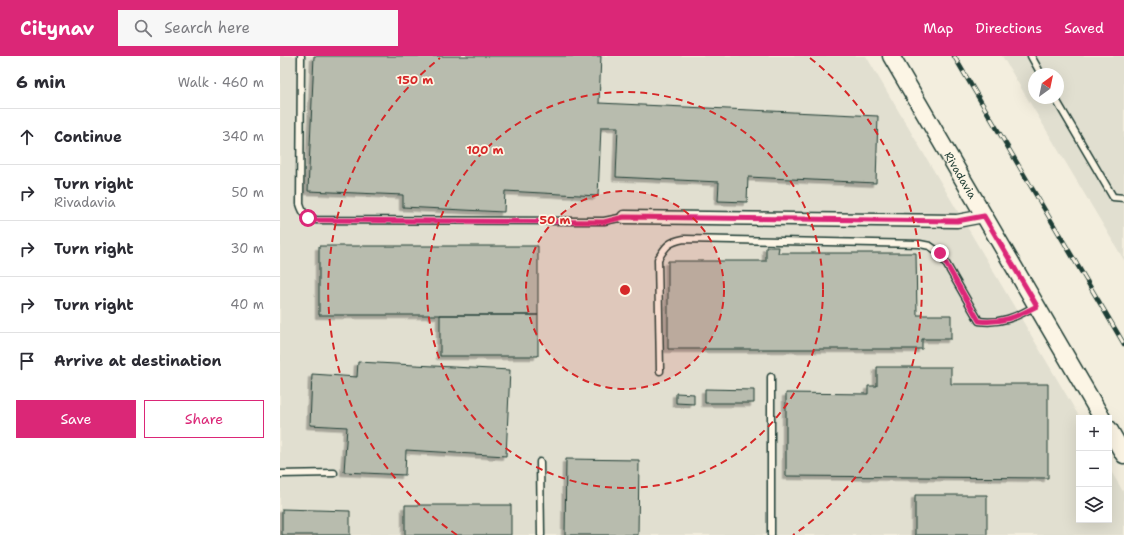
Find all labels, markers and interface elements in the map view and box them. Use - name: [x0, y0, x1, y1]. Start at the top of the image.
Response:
- search box: [118, 10, 398, 46]
- text: Citynav: [20, 16, 94, 41]
- icon: search: [132, 17, 154, 39]
- text: Search here: [164, 18, 250, 38]
- text: Map: [924, 19, 954, 37]
- text: Directions: [976, 19, 1042, 37]
- text: Saved: [1064, 19, 1104, 37]
- north arrow: [1028, 68, 1064, 104]
- text: 6 min: [16, 71, 66, 93]
- text: 150 m: [397, 72, 433, 88]
- text: Walk · 460 m: [178, 74, 264, 91]
- icon: ahead: [16, 126, 38, 148]
- text: Continue: [54, 127, 122, 147]
- text: 340 m: [222, 128, 264, 145]
- text: 100 m: [467, 142, 504, 158]
- street label: Rivadavia: [941, 149, 980, 202]
- text: Turn right: [54, 174, 134, 194]
- icon: right: [16, 182, 38, 204]
- text: 50 m: [231, 184, 264, 201]
- text: Rivadavia: [54, 194, 116, 211]
- route start: [299, 209, 317, 227]
- text: 50 m: [540, 212, 571, 228]
- icon: right: [16, 238, 38, 260]
- text: Turn right: [54, 239, 134, 259]
- text: 30 m: [230, 240, 264, 257]
- route end: [931, 244, 949, 262]
- centre of rings: [618, 283, 632, 297]
- icon: right: [16, 294, 38, 316]
- text: Turn right: [54, 295, 134, 315]
- text: 40 m: [230, 296, 264, 313]
- icon: arrive: [16, 350, 38, 372]
- text: Arrive at destination: [54, 351, 222, 371]
- button: Save: [16, 400, 136, 438]
- button: Share: [144, 400, 264, 438]
- map controls: [1076, 415, 1112, 523]
- button: +: [1076, 415, 1112, 451]
- button: −: [1076, 451, 1112, 487]
- button: layers: [1076, 487, 1112, 523]

